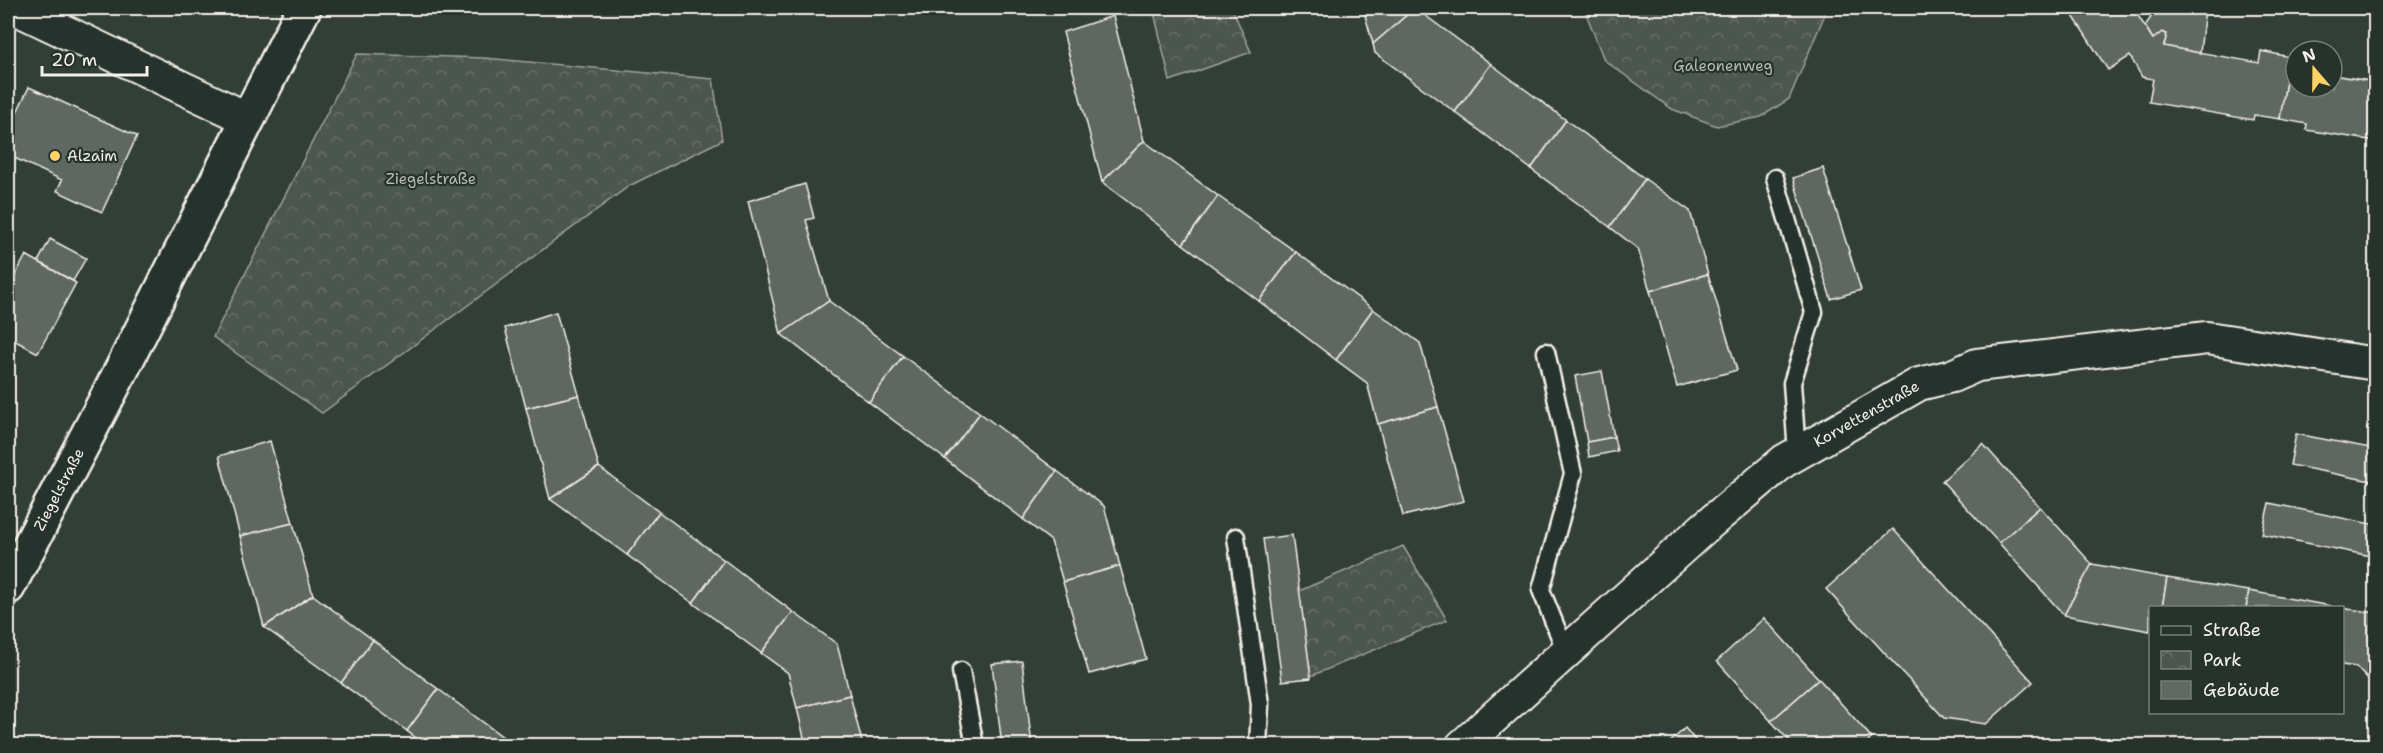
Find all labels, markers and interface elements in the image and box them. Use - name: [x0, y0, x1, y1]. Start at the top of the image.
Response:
- scale bar: [42, 39, 147, 77]
- north arrow: [2284, 39, 2344, 99]
- text: N: [2299, 43, 2319, 67]
- text: 20 m: [51, 48, 97, 72]
- park label: Galeonenweg: [1673, 56, 1773, 76]
- place label: Alzaim: [67, 146, 117, 166]
- marker: Alzaim: [48, 149, 62, 163]
- park label: Ziegelstraße: [386, 169, 476, 189]
- street label: Korvettenstraße: [1810, 376, 1923, 452]
- street label: Ziegelstraße: [29, 445, 89, 534]
- legend: [2149, 606, 2344, 714]
- text: Straße: [2203, 618, 2261, 642]
- text: Park: [2203, 648, 2242, 672]
- text: Gebäude: [2203, 678, 2280, 702]

